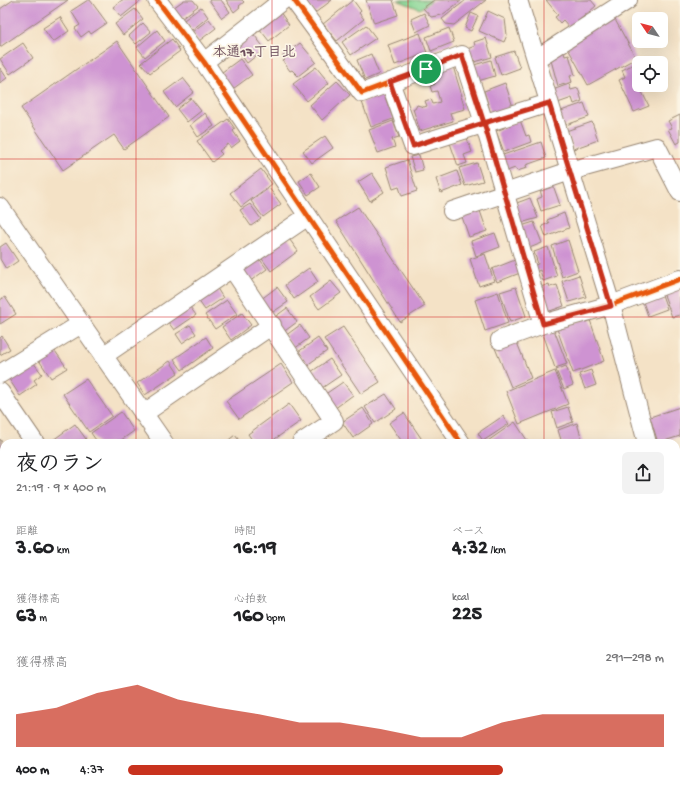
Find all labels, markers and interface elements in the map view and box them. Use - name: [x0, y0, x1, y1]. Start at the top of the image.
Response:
- north arrow: [632, 12, 668, 48]
- map controls: [632, 12, 668, 92]
- district label: 本通17丁目北: [213, 44, 295, 62]
- pin: [409, 52, 443, 86]
- button: locate: [632, 56, 668, 92]
- icon: arrive: [415, 58, 437, 80]
- button: share: [622, 452, 664, 494]
- text: 夜のラン: [16, 453, 104, 479]
- text: 21:19 · 9 × 400 m: [16, 481, 106, 496]
- text: 距離: [16, 526, 38, 538]
- text: 時間: [234, 526, 256, 538]
- text: ペース: [452, 526, 484, 538]
- text: 3.60: [16, 538, 54, 561]
- text: 16:19: [234, 538, 277, 561]
- text: 4:32: [452, 538, 488, 561]
- text: km: [54, 545, 69, 557]
- text: /km: [488, 545, 506, 557]
- text: kcal: [452, 592, 469, 604]
- text: 獲得標高: [16, 594, 60, 606]
- text: 心拍数: [234, 594, 267, 606]
- text: 225: [452, 604, 482, 627]
- text: 63: [16, 606, 37, 629]
- text: 160: [234, 606, 264, 629]
- text: m: [37, 613, 47, 625]
- text: bpm: [264, 613, 285, 625]
- text: 291–298 m: [606, 651, 664, 666]
- text: 獲得標高: [16, 656, 68, 671]
- text: 400 m: [16, 763, 49, 778]
- text: 4:37: [80, 763, 104, 778]

